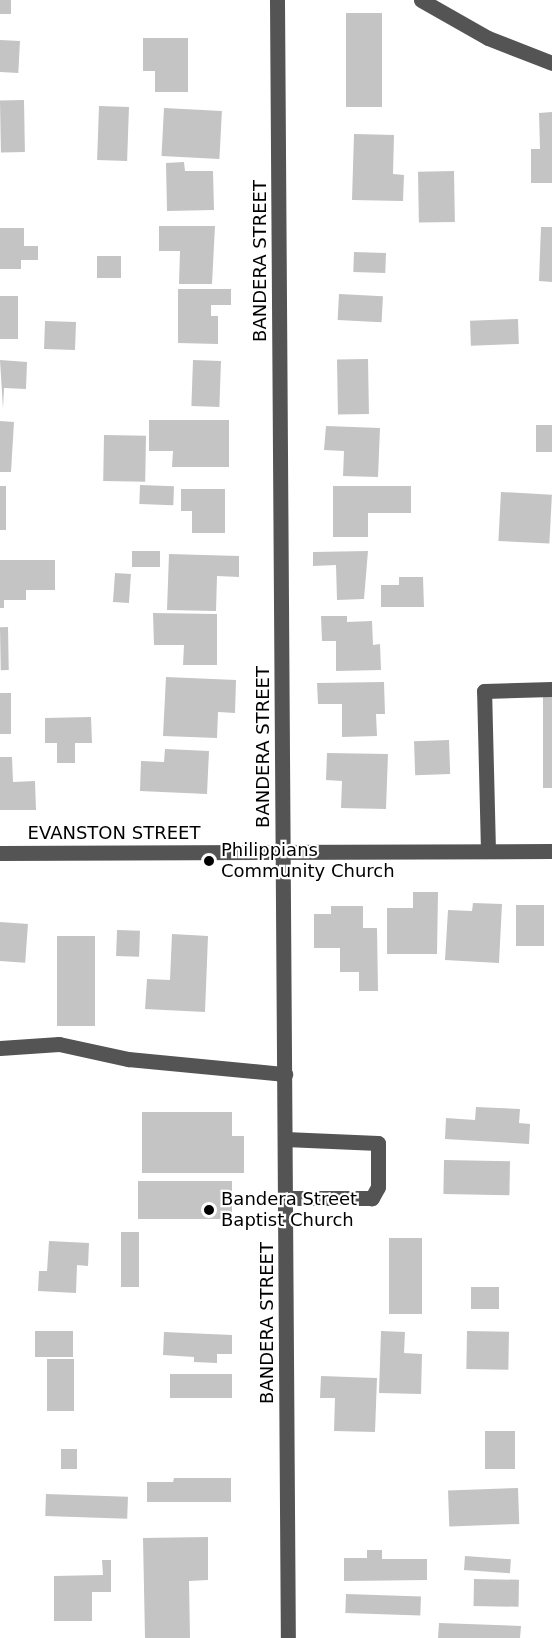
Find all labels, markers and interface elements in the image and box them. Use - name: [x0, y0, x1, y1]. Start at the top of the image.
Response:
- street label: BANDERA STREET: [249, 180, 271, 342]
- street label: BANDERA STREET: [252, 666, 274, 828]
- street label: EVANSTON STREET: [28, 822, 200, 844]
- place label: Philippians Community Church: [221, 840, 395, 882]
- marker: Philippians Community Church: [202, 854, 216, 868]
- place label: Bandera Street Baptist Church: [221, 1189, 357, 1232]
- marker: Bandera Street Baptist Church: [202, 1203, 216, 1217]
- street label: BANDERA STREET: [256, 1242, 278, 1404]

